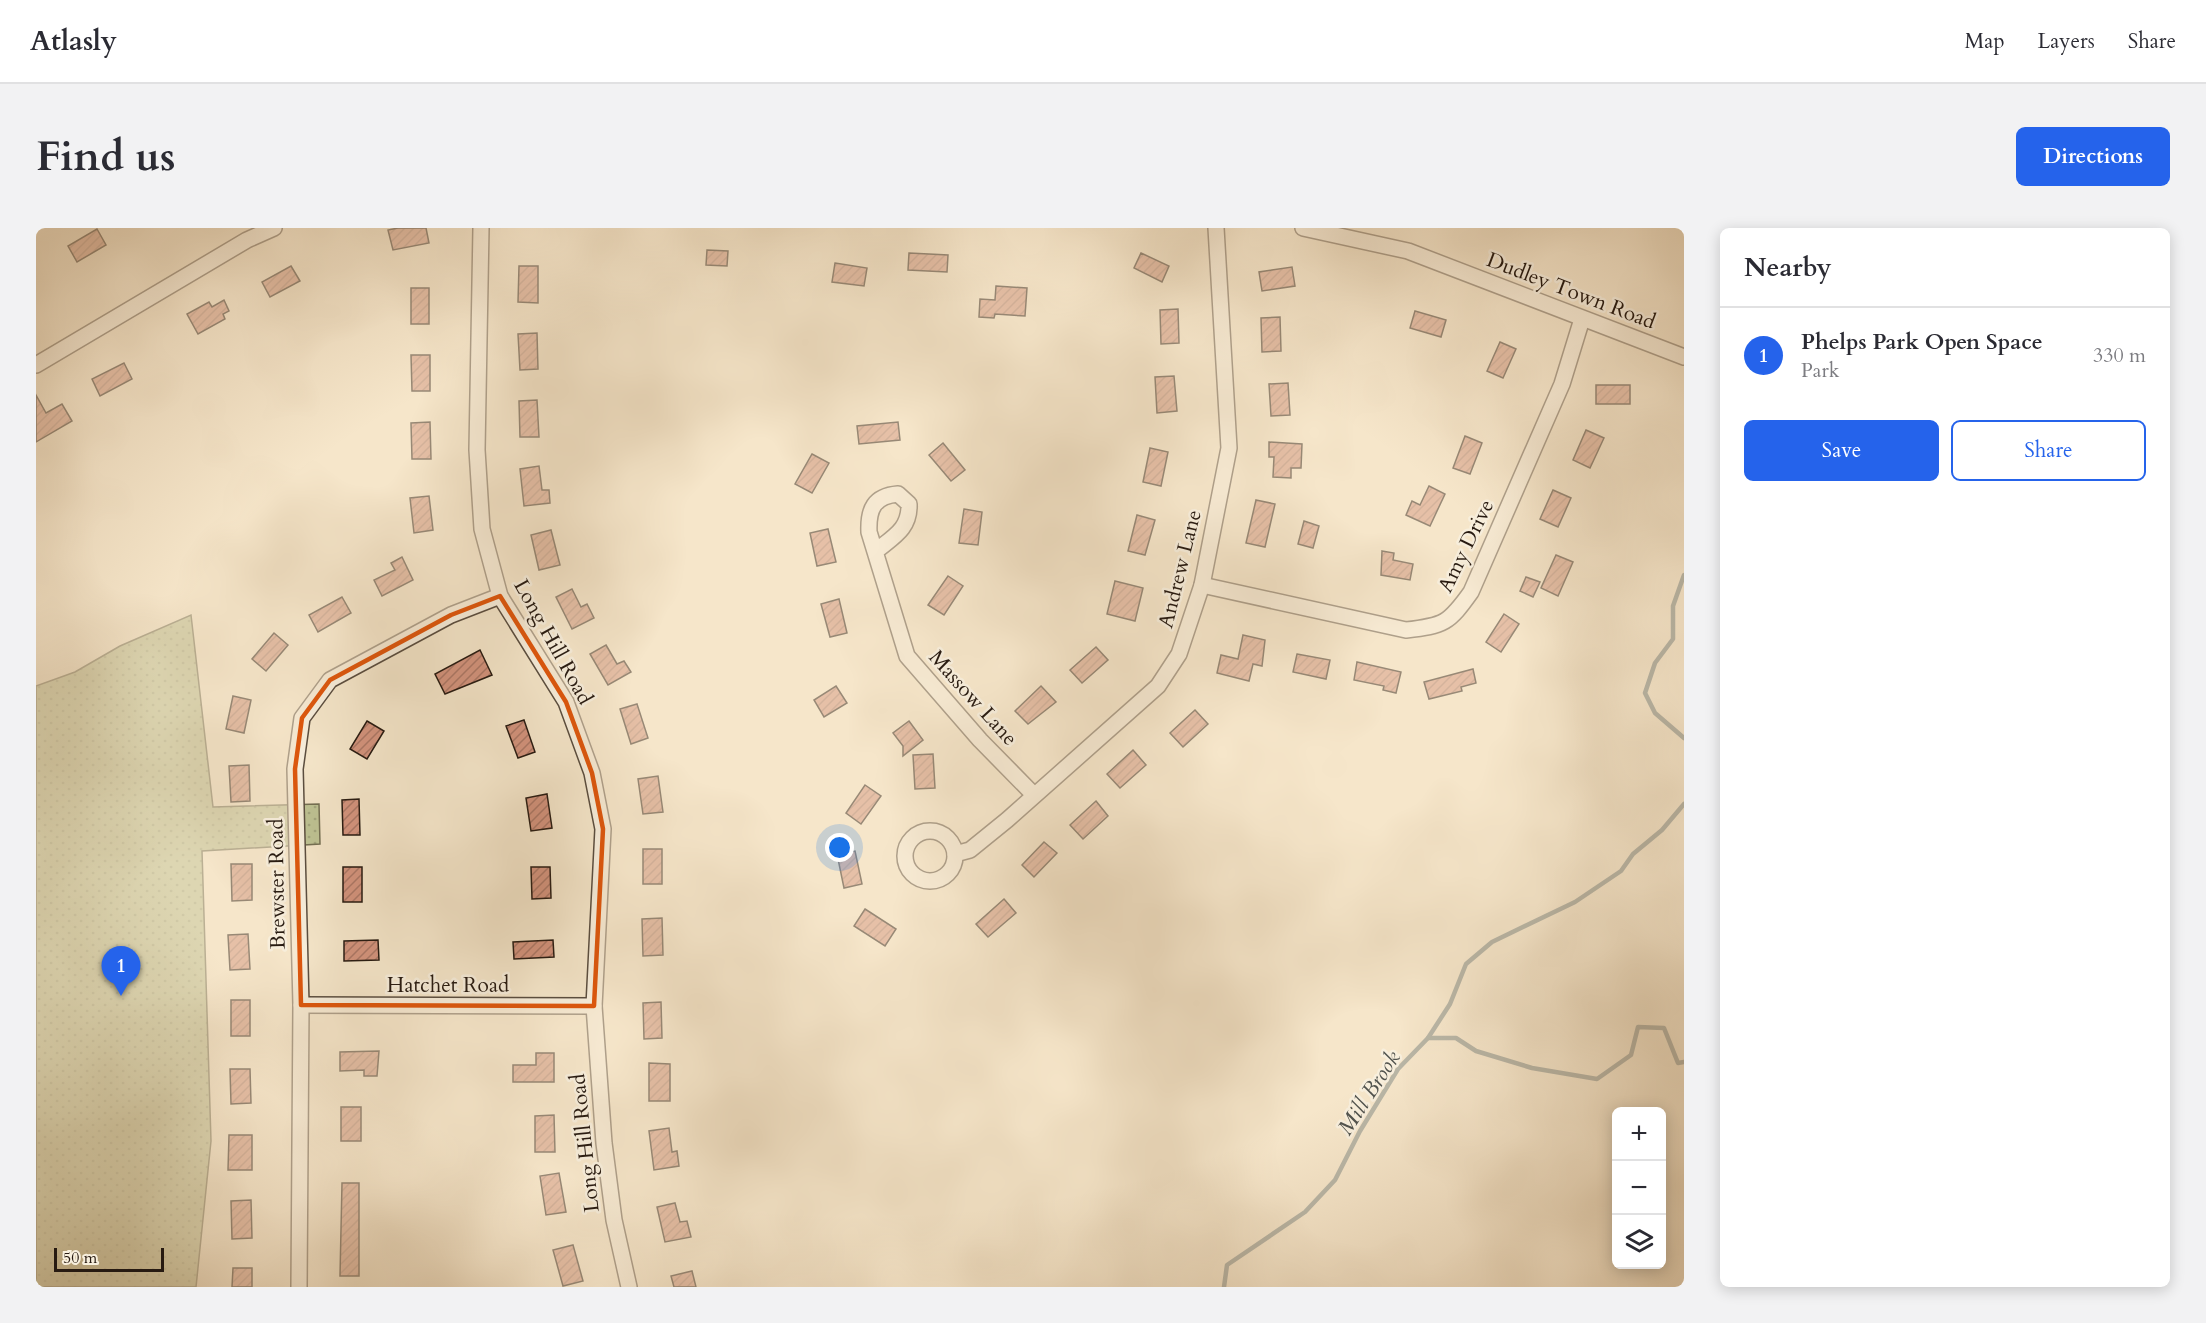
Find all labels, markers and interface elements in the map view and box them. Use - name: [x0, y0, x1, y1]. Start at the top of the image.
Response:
- text: Atlasly: [30, 22, 117, 60]
- text: Map: [1965, 27, 2005, 56]
- text: Layers: [2038, 27, 2095, 56]
- text: Share: [2128, 27, 2176, 56]
- button: Directions: [2016, 127, 2170, 186]
- text: Find us: [36, 128, 176, 185]
- street label: Dudley Town Road: [1482, 245, 1660, 337]
- text: Nearby: [1744, 250, 1832, 285]
- text: Phelps Park Open Space: [1801, 327, 2043, 357]
- text: 1: [1758, 342, 1769, 369]
- text: 330 m: [2093, 342, 2146, 369]
- text: Park: [1801, 357, 1839, 384]
- button: Save: [1744, 420, 1939, 481]
- button: Share: [1951, 420, 2146, 481]
- street label: Amy Drive: [1431, 495, 1501, 597]
- street label: Andrew Lane: [1151, 507, 1209, 631]
- street label: Long Hill Road: [507, 574, 599, 710]
- street label: Massow Lane: [922, 644, 1024, 752]
- street label: Brewster Road: [261, 818, 293, 950]
- your location: [825, 833, 854, 862]
- pin: 1: [102, 946, 140, 996]
- street label: Hatchet Road: [387, 971, 509, 1000]
- water label: Mill Brook: [1330, 1045, 1408, 1141]
- street label: Long Hill Road: [563, 1072, 607, 1214]
- map controls: [1612, 1107, 1666, 1269]
- button: +: [1612, 1107, 1666, 1161]
- button: −: [1612, 1161, 1666, 1215]
- button: layers: [1612, 1215, 1666, 1269]
- scale bar: [54, 1245, 164, 1272]
- text: 50 m: [63, 1247, 97, 1269]

